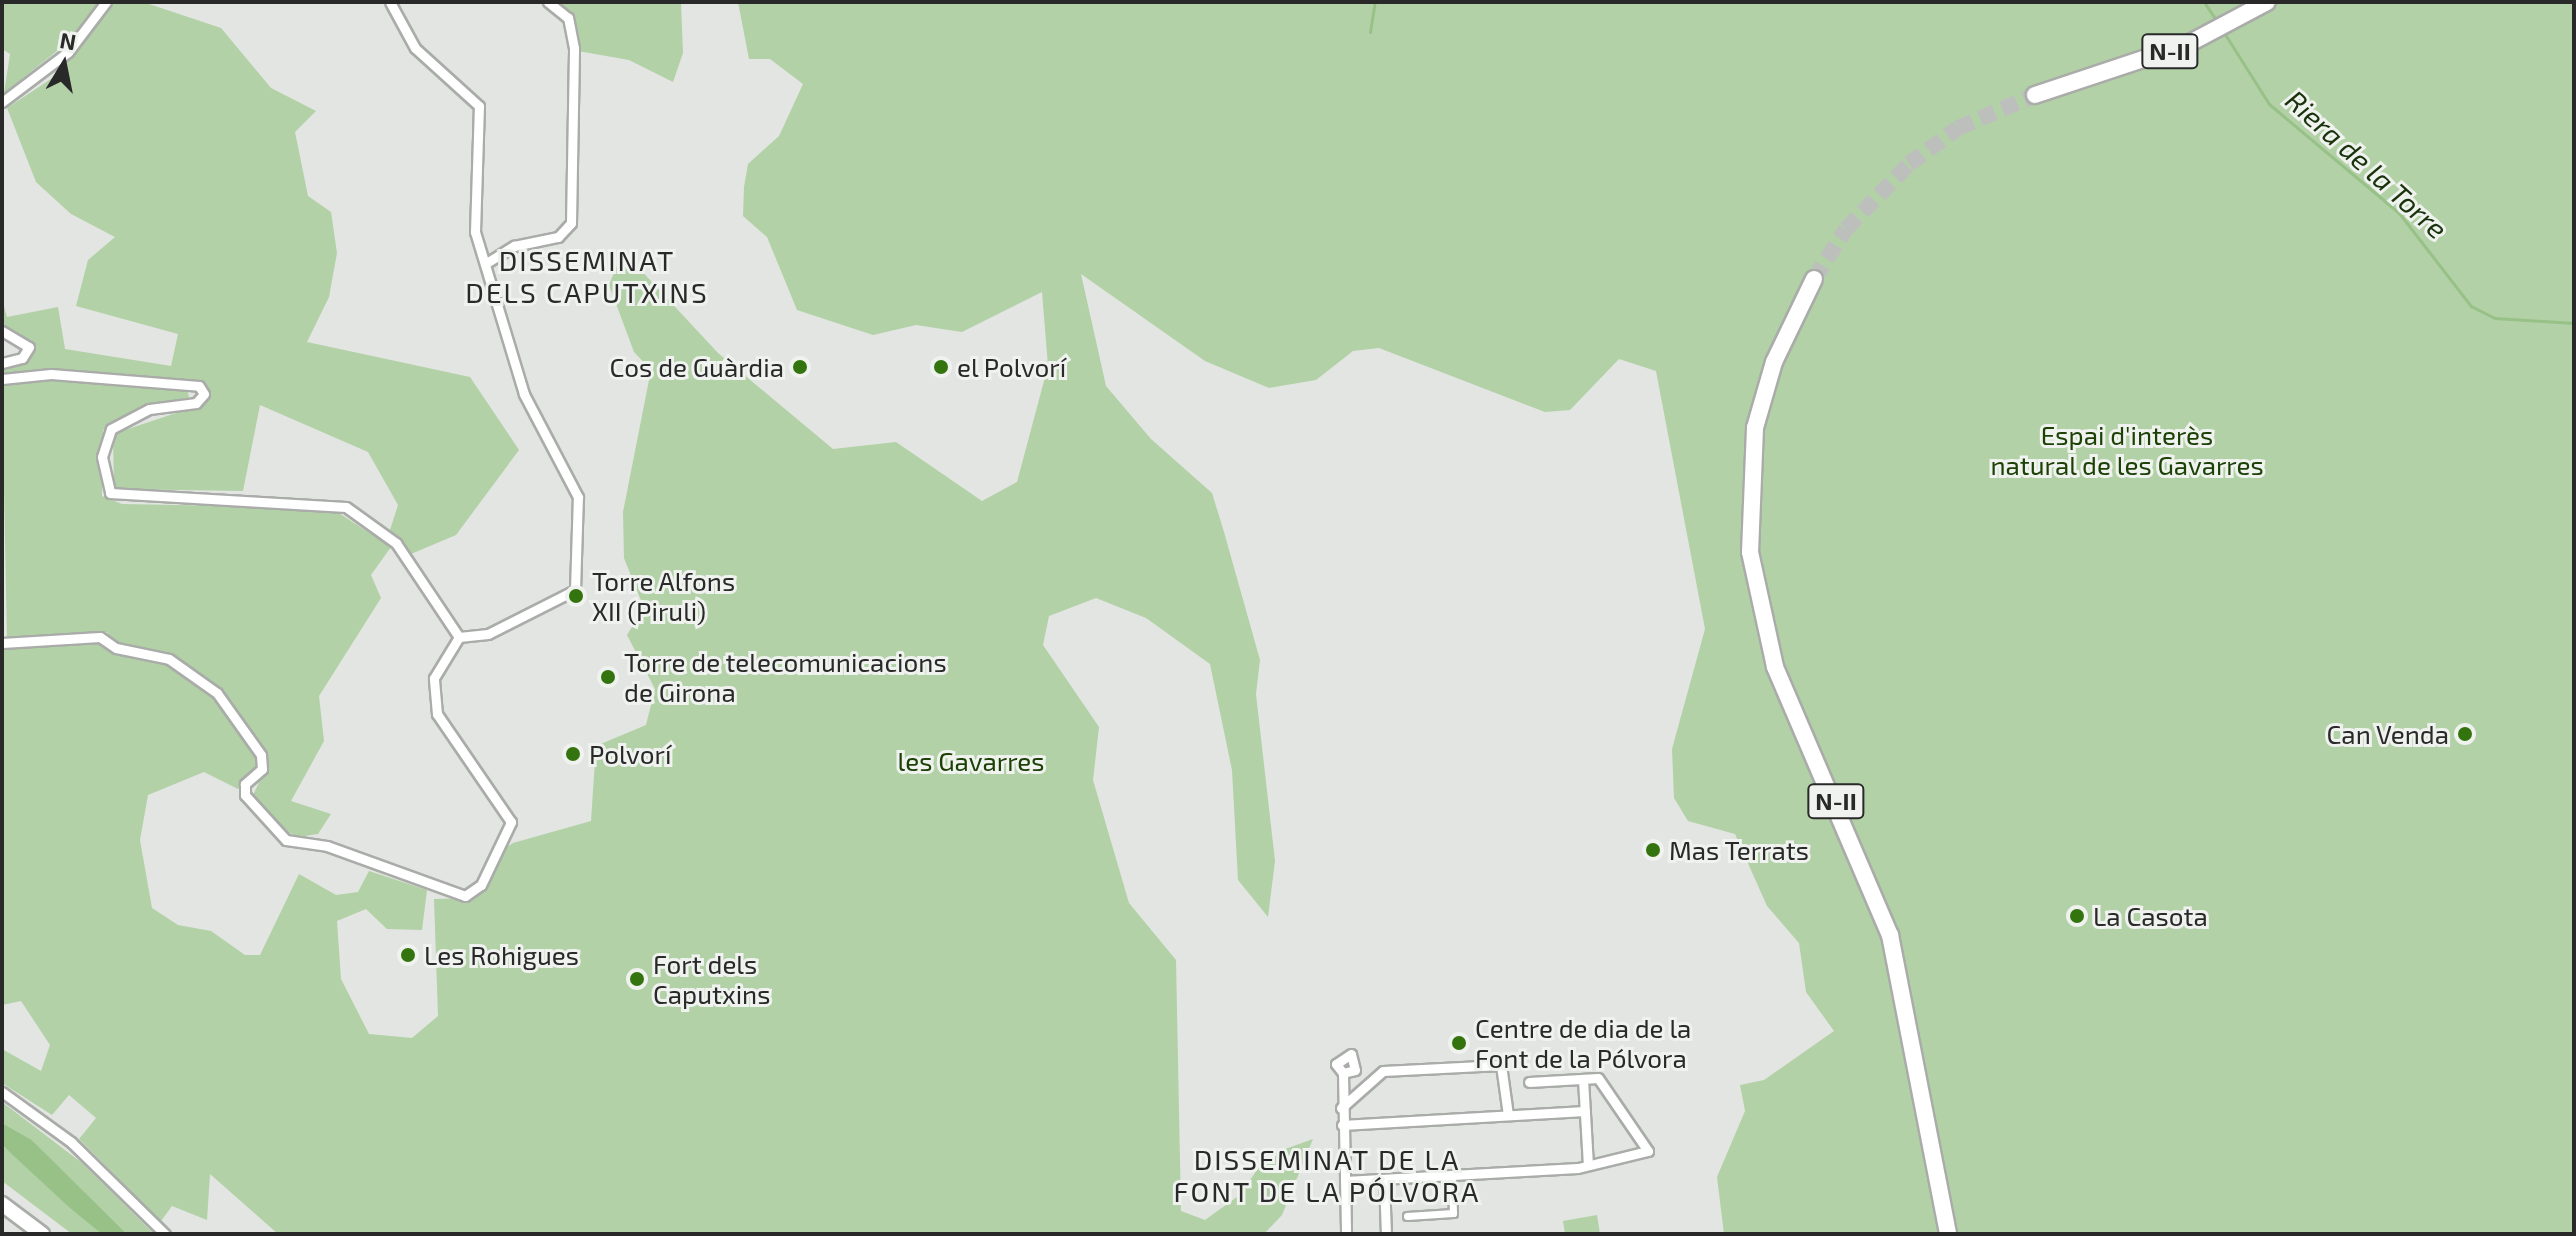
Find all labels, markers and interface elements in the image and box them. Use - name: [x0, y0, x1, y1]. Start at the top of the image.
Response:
- north arrow: [24, 24, 104, 104]
- text: N: [58, 26, 78, 55]
- road number: N-II: [2140, 31, 2200, 71]
- water label: Riera de la Torre: [2279, 83, 2455, 245]
- district label: DISSEMINAT DELS CAPUTXINS: [465, 243, 709, 309]
- place label: Cos de Guàrdia: [610, 351, 784, 383]
- place label: el Polvorí: [957, 351, 1067, 383]
- marker: Cos de Guàrdia: [791, 358, 809, 376]
- marker: el Polvorí: [932, 358, 950, 376]
- park label: Espai d'interès natural de les Gavarres: [1990, 419, 2264, 480]
- place label: Torre Alfons XII (Piruli): [592, 565, 736, 626]
- marker: Torre Alfons XII (Piruli): [567, 587, 585, 605]
- place label: Torre de telecomunicacions de Girona: [624, 646, 947, 708]
- marker: Torre de telecomunicacions de Girona: [599, 668, 617, 686]
- place label: Can Venda: [2326, 718, 2449, 750]
- marker: Can Venda: [2456, 725, 2474, 743]
- place label: Polvorí: [589, 738, 671, 770]
- marker: Polvorí: [564, 745, 582, 763]
- park label: les Gavarres: [898, 745, 1044, 777]
- road number: N-II: [1806, 781, 1866, 821]
- place label: Mas Terrats: [1669, 834, 1809, 866]
- marker: Mas Terrats: [1644, 841, 1662, 859]
- place label: La Casota: [2093, 900, 2208, 932]
- marker: La Casota: [2068, 907, 2086, 925]
- place label: Les Rohigues: [424, 939, 579, 971]
- marker: Les Rohigues: [399, 946, 417, 964]
- place label: Fort dels Caputxins: [653, 948, 770, 1010]
- marker: Fort dels Caputxins: [628, 970, 646, 988]
- place label: Centre de dia de la Font de la Pólvora: [1475, 1012, 1691, 1074]
- marker: Centre de dia de la Font de la Pólvora: [1450, 1034, 1468, 1052]
- district label: DISSEMINAT DE LA FONT DE LA PÓLVORA: [1173, 1142, 1481, 1208]

